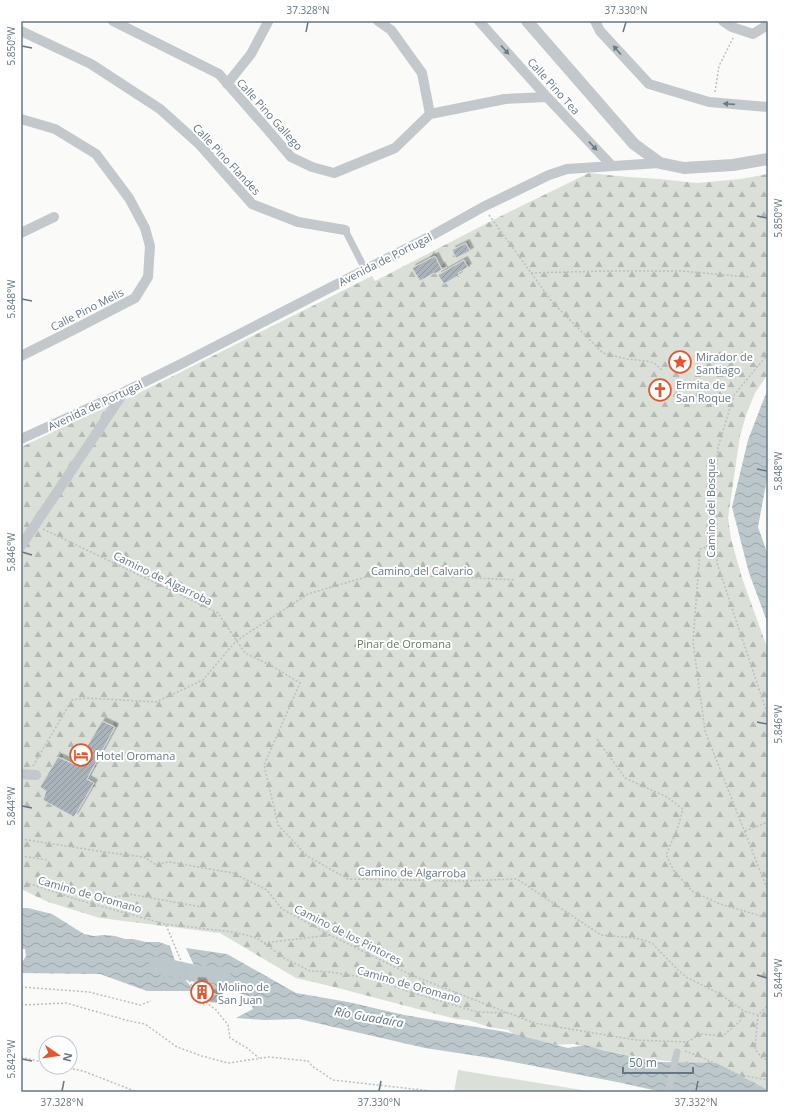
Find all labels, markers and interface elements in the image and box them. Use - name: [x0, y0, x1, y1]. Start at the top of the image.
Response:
- text: 37.328°N: [286, 3, 330, 17]
- text: 37.330°N: [604, 3, 648, 17]
- text: 5.850°W: [4, 26, 18, 66]
- one-way arrow: [500, 45, 510, 55]
- one-way arrow: [613, 45, 622, 55]
- street label: Calle Pino Tea: [524, 54, 584, 118]
- street label: Calle Pino Gallego: [234, 75, 306, 153]
- one-way arrow: [723, 100, 735, 107]
- street label: Calle Pino Flandes: [190, 120, 264, 198]
- one-way arrow: [588, 141, 598, 151]
- text: 5.850°W: [771, 198, 785, 238]
- street label: Avenida de Portugal: [336, 229, 434, 289]
- text: 5.848°W: [4, 279, 18, 319]
- street label: Calle Pino Melis: [48, 284, 126, 334]
- place icon: Mirador de Santiago: [667, 349, 693, 375]
- place label: Mirador de Santiago: [696, 349, 753, 377]
- street label: Avenida de Portugal: [45, 376, 145, 434]
- church icon: Ermita de San Roque: [647, 377, 673, 403]
- place label: Ermita de San Roque: [676, 377, 731, 405]
- text: 5.848°W: [771, 451, 785, 491]
- street label: Camino del Bosque: [703, 458, 718, 558]
- text: 5.846°W: [4, 532, 18, 572]
- street label: Camino de Algarroba: [111, 548, 215, 608]
- street label: Camino del Calvario: [371, 563, 473, 578]
- park label: Pinar de Oromana: [357, 636, 451, 651]
- text: 5.846°W: [771, 704, 785, 744]
- hotel icon: Hotel Oromana: [68, 742, 94, 768]
- place label: Hotel Oromana: [96, 748, 175, 763]
- text: 5.844°W: [4, 786, 18, 826]
- street label: Camino de Algarroba: [358, 864, 466, 880]
- street label: Camino de Oromano: [36, 872, 144, 916]
- street label: Camino de los Pintores: [292, 901, 404, 967]
- text: 5.844°W: [771, 958, 785, 998]
- street label: Camino de Oromano: [355, 962, 463, 1006]
- building icon: Molino de San Juan: [189, 979, 215, 1005]
- place label: Molino de San Juan: [218, 979, 269, 1007]
- water label: Río Guadaíra: [333, 1003, 405, 1031]
- north arrow: [38, 1035, 78, 1075]
- text: 5.842°W: [4, 1039, 18, 1079]
- scale bar: [623, 1049, 693, 1075]
- text: N: [60, 1051, 77, 1063]
- text: 50 m: [629, 1054, 657, 1071]
- text: 37.328°N: [40, 1095, 84, 1109]
- text: 37.330°N: [357, 1095, 401, 1109]
- text: 37.332°N: [674, 1095, 718, 1109]

